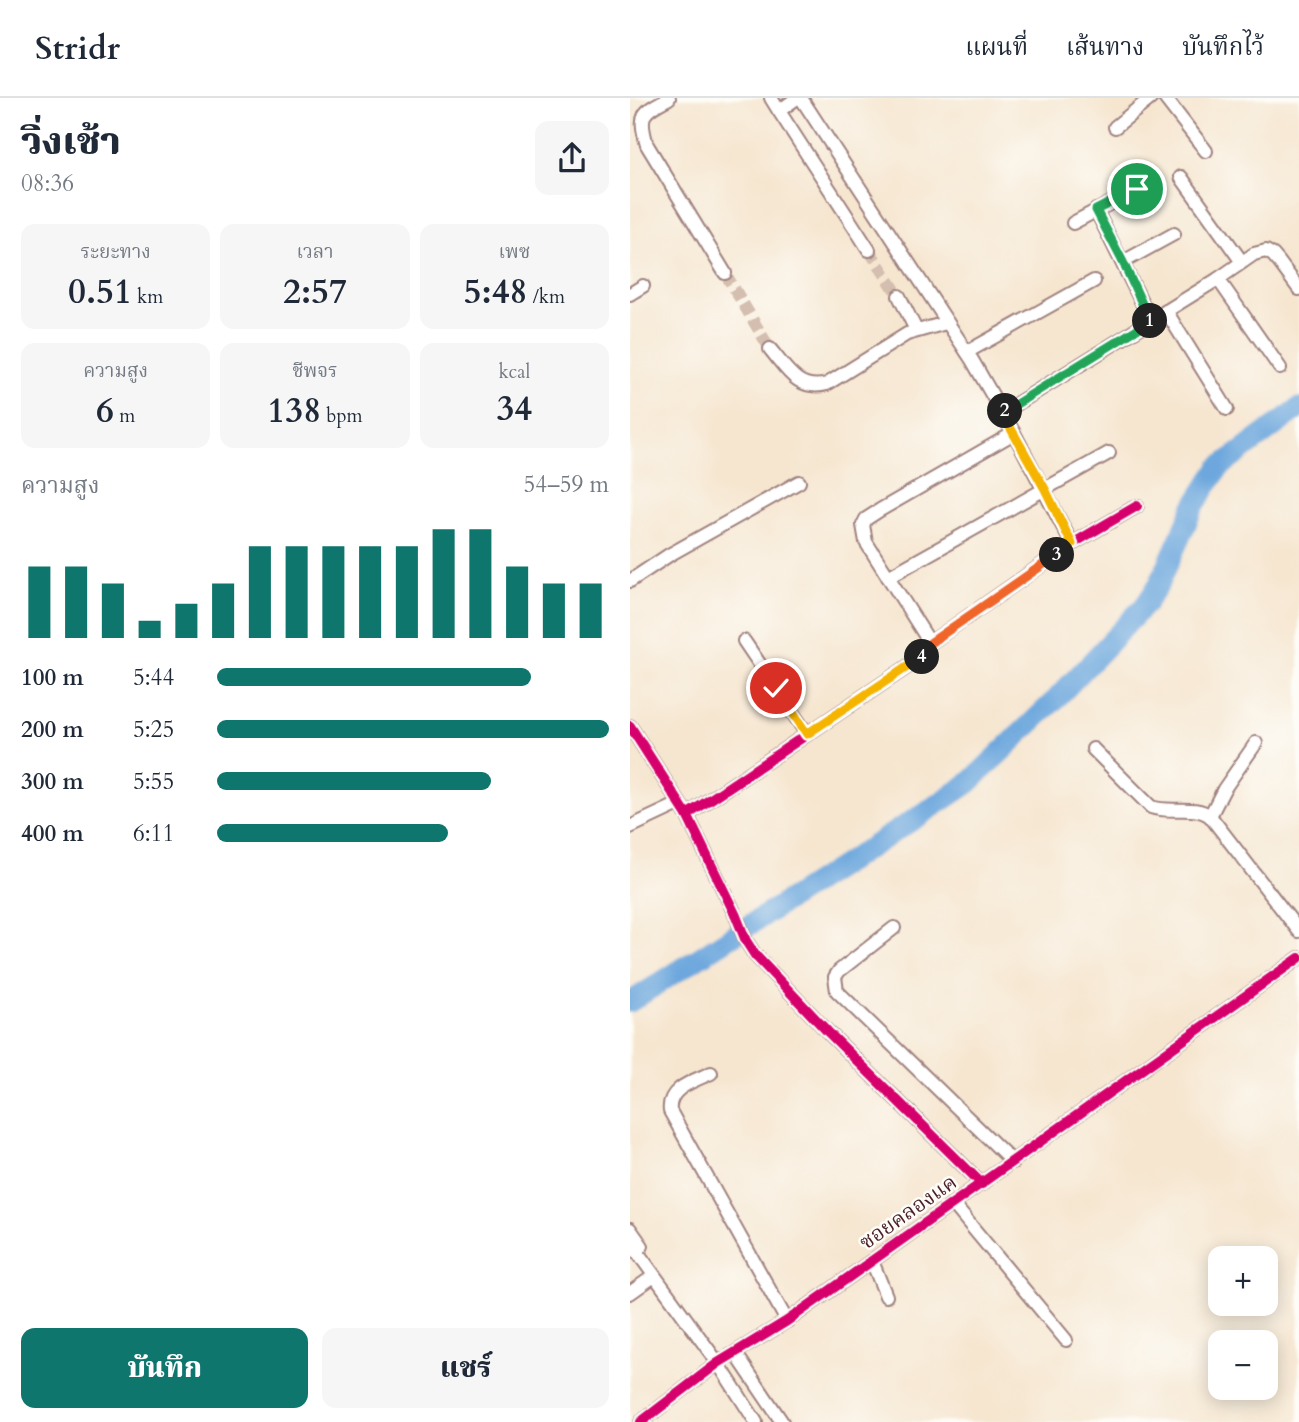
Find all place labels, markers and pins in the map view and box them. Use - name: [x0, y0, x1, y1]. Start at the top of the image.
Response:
- pin: [1107, 159, 1167, 219]
- pin: 1: [1133, 304, 1168, 339]
- pin: 2: [988, 394, 1022, 428]
- pin: 3: [1040, 538, 1074, 573]
- pin: 4: [904, 640, 940, 674]
- pin: [746, 658, 806, 718]

